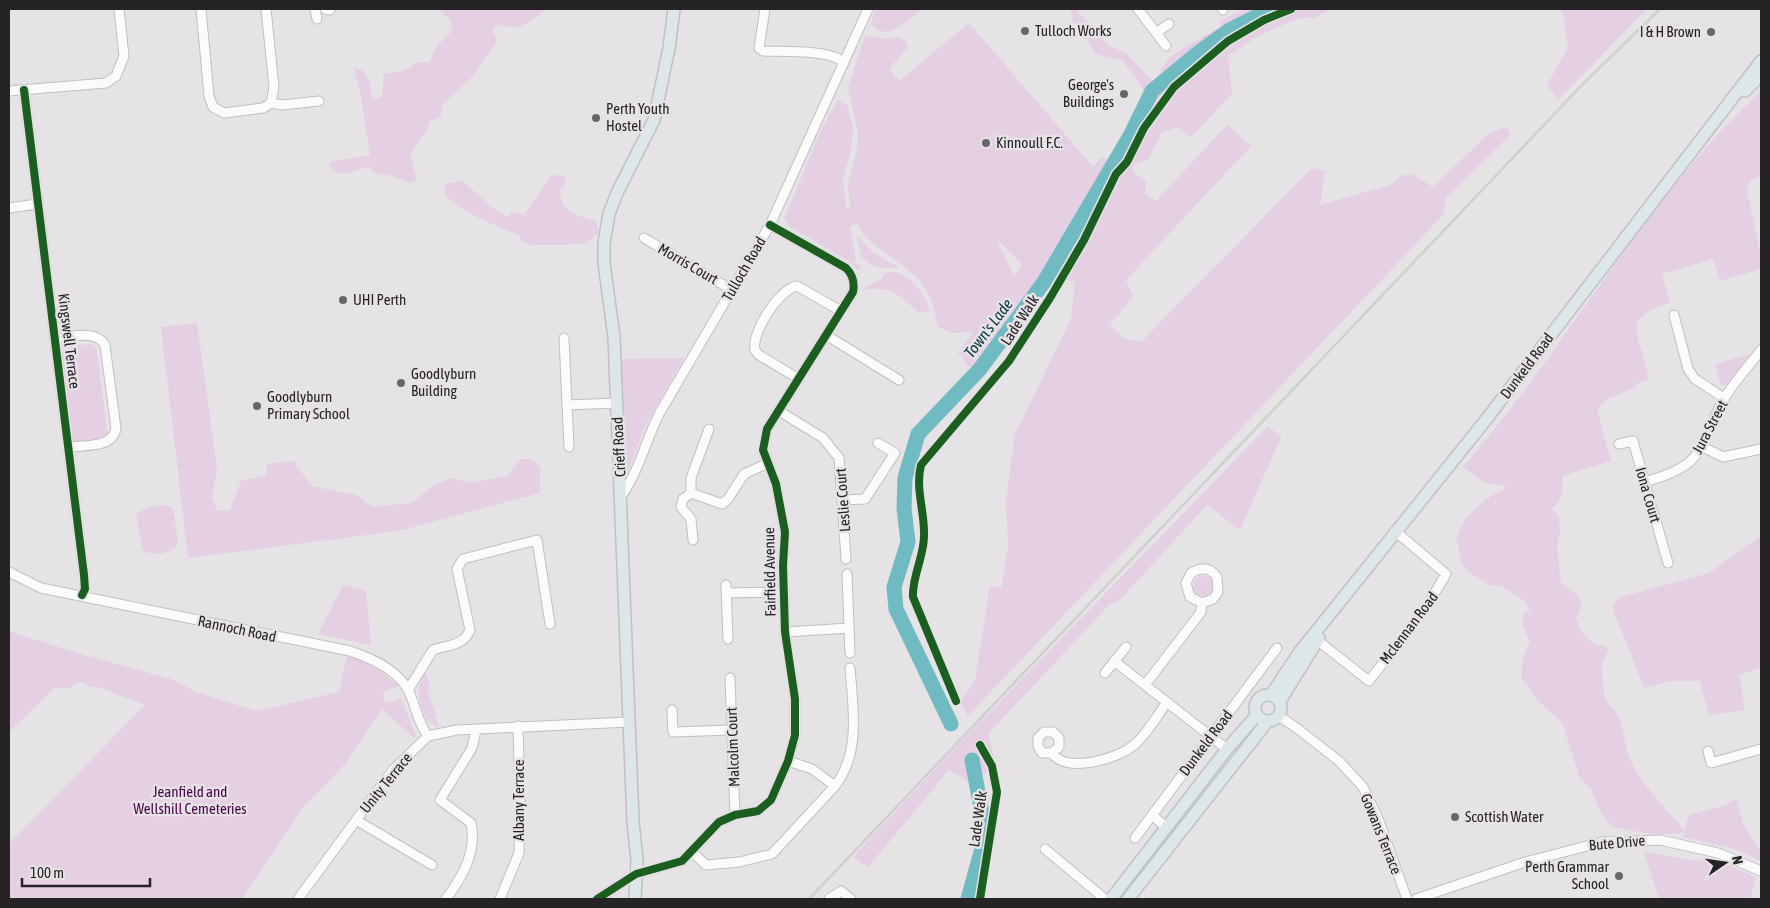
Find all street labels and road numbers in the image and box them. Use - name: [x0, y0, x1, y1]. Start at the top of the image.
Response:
- street label: Tulloch Road: [718, 234, 769, 304]
- street label: Morris Court: [655, 240, 721, 288]
- street label: Lade Walk: [997, 291, 1042, 348]
- street label: Kingswell Terrace: [55, 292, 84, 390]
- street label: Dunkeld Road: [1496, 330, 1557, 402]
- street label: Jura Street: [1688, 397, 1731, 456]
- street label: Crieff Road: [608, 416, 629, 478]
- street label: Iona Court: [1632, 465, 1664, 525]
- street label: Leslie Court: [832, 468, 853, 532]
- street label: Fairfield Avenue: [760, 527, 779, 617]
- street label: Mclennan Road: [1376, 588, 1441, 667]
- street label: Rannoch Road: [196, 612, 278, 645]
- street label: Malcolm Court: [723, 707, 742, 787]
- street label: Dunkeld Road: [1175, 707, 1236, 779]
- street label: Unity Terrace: [356, 749, 415, 816]
- street label: Albany Terrace: [510, 759, 527, 841]
- street label: Lade Walk: [965, 789, 990, 848]
- street label: Gowans Terrace: [1358, 791, 1405, 877]
- street label: Bute Drive: [1588, 832, 1646, 853]

